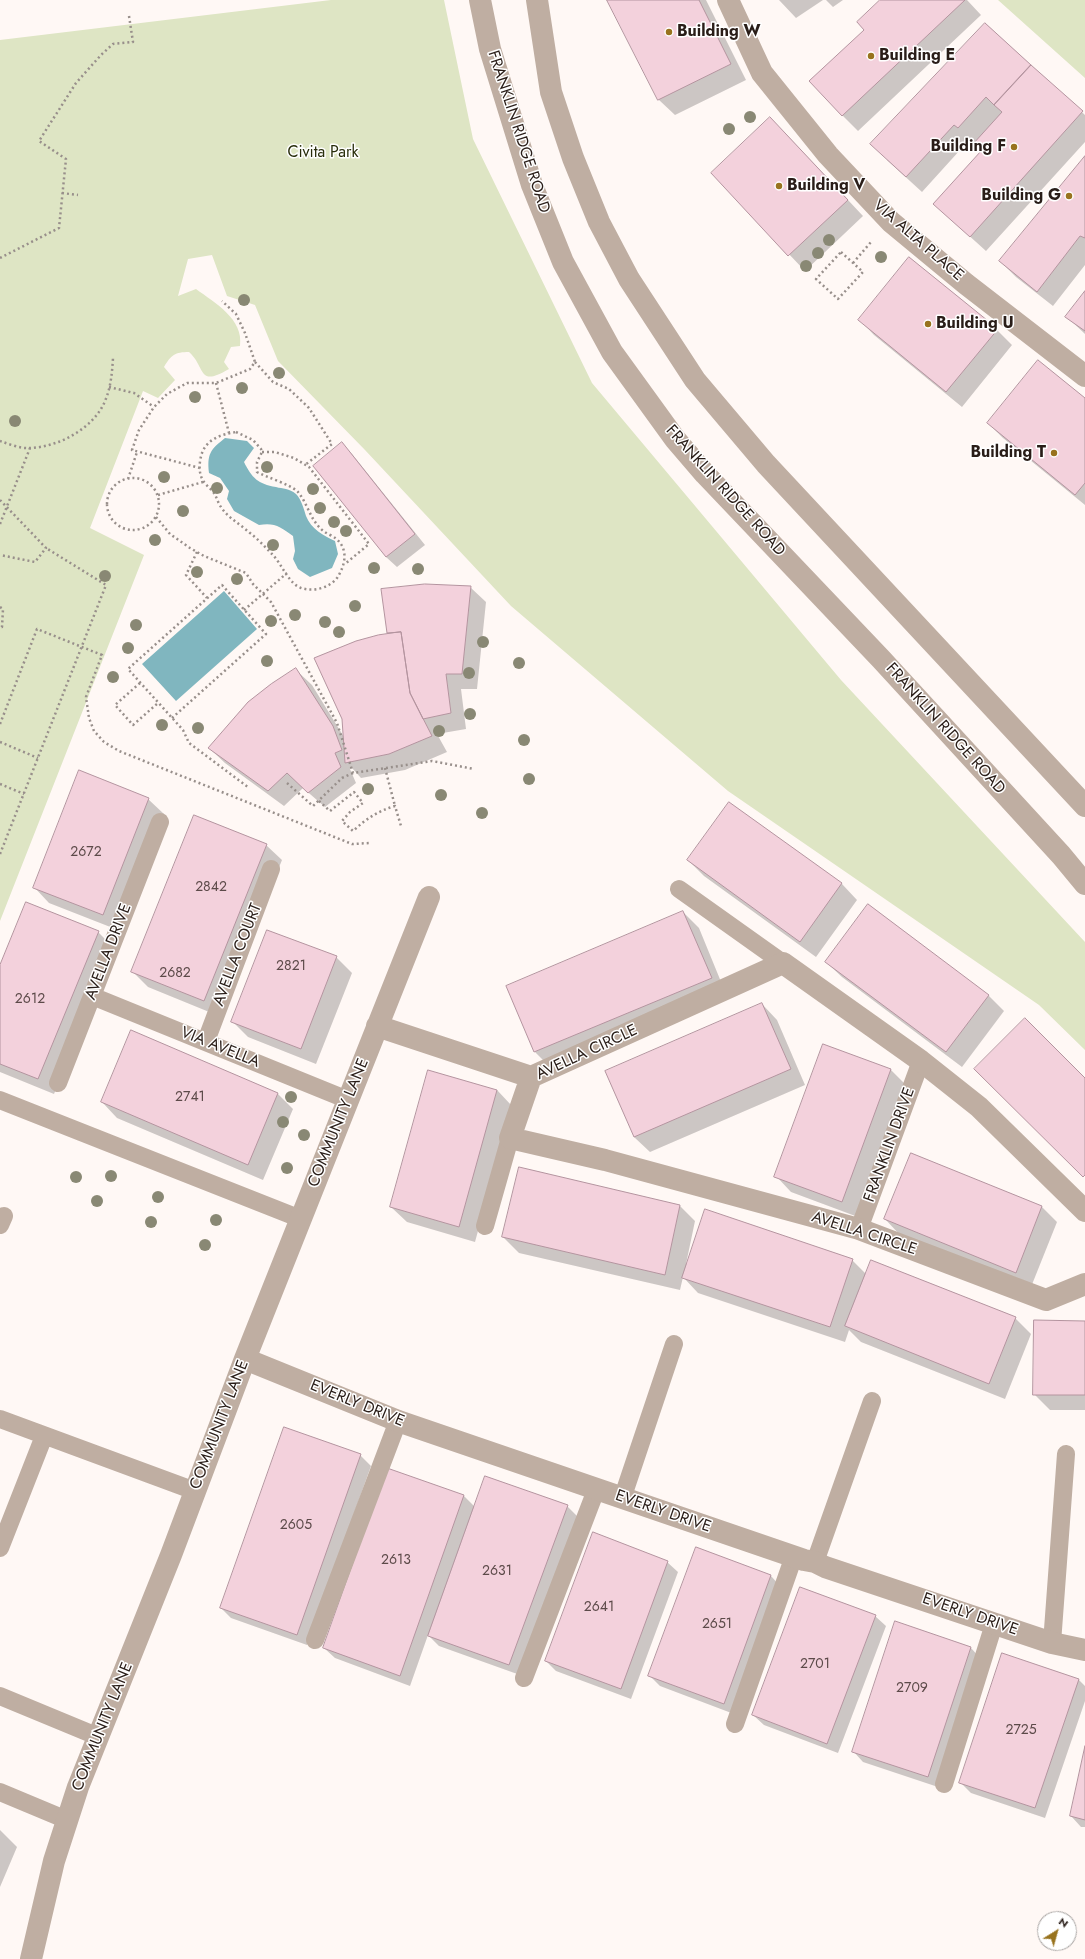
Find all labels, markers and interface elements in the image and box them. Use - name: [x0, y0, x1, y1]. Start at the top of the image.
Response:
- place label: Building W: [677, 22, 761, 42]
- marker: Building W: [664, 27, 674, 37]
- place label: Building E: [879, 46, 955, 66]
- street label: FRANKLIN RIDGE ROAD: [483, 48, 553, 216]
- marker: Building E: [866, 51, 876, 61]
- place label: Building F: [931, 137, 1006, 157]
- marker: Building F: [1009, 142, 1019, 152]
- park label: Civita Park: [287, 143, 359, 163]
- place label: Building V: [787, 176, 865, 196]
- marker: Building V: [774, 181, 784, 191]
- place label: Building G: [981, 186, 1061, 206]
- marker: Building G: [1064, 191, 1074, 201]
- street label: VIA ALTA PLACE: [869, 196, 967, 286]
- place label: Building U: [936, 314, 1014, 334]
- marker: Building U: [923, 319, 933, 329]
- street label: FRANKLIN RIDGE ROAD: [661, 422, 789, 560]
- place label: Building T: [970, 443, 1046, 463]
- marker: Building T: [1049, 448, 1059, 458]
- street label: FRANKLIN RIDGE ROAD: [881, 660, 1009, 798]
- house number: 2672: [70, 845, 102, 861]
- house number: 2842: [195, 880, 227, 896]
- street label: AVELLA DRIVE: [82, 901, 136, 1003]
- street label: AVELLA COURT: [210, 901, 266, 1009]
- house number: 2821: [276, 959, 306, 975]
- house number: 2682: [159, 966, 191, 982]
- house number: 2612: [15, 992, 45, 1008]
- street label: AVELLA CIRCLE: [533, 1021, 641, 1085]
- street label: VIA AVELLA: [178, 1023, 262, 1073]
- street label: COMMUNITY LANE: [304, 1056, 374, 1190]
- street label: FRANKLIN DRIVE: [860, 1085, 920, 1205]
- house number: 2741: [175, 1090, 205, 1106]
- street label: AVELLA CIRCLE: [809, 1208, 919, 1260]
- street label: COMMUNITY LANE: [186, 1358, 254, 1492]
- street label: EVERLY DRIVE: [307, 1376, 407, 1432]
- street label: EVERLY DRIVE: [613, 1487, 713, 1537]
- house number: 2605: [280, 1518, 312, 1534]
- house number: 2613: [381, 1553, 411, 1569]
- house number: 2631: [482, 1564, 512, 1580]
- street label: EVERLY DRIVE: [920, 1590, 1020, 1640]
- house number: 2641: [584, 1600, 614, 1616]
- house number: 2651: [702, 1617, 732, 1633]
- house number: 2701: [800, 1657, 830, 1673]
- street label: COMMUNITY LANE: [68, 1660, 138, 1794]
- house number: 2709: [896, 1681, 928, 1697]
- house number: 2725: [1005, 1723, 1037, 1739]
- north arrow: [1037, 1911, 1077, 1951]
- text: N: [1055, 1913, 1072, 1931]

